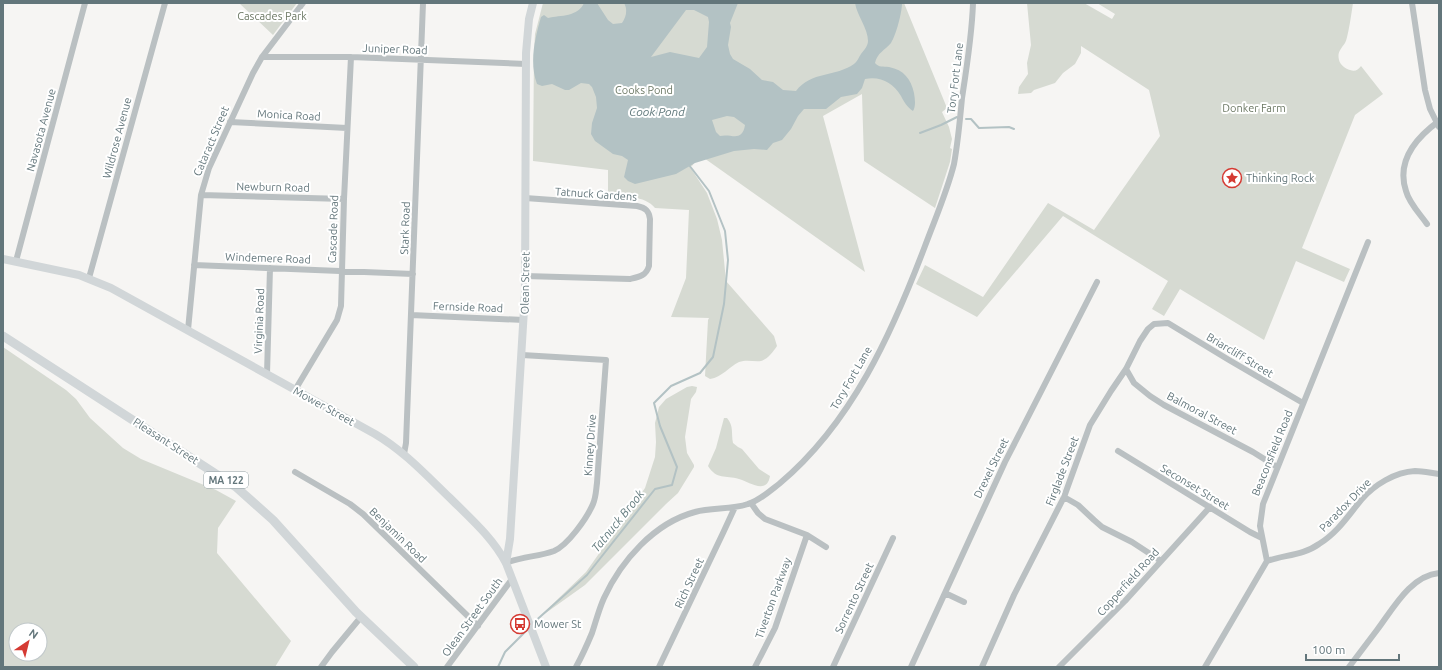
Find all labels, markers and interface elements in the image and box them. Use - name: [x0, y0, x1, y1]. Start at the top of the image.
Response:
- park label: Cascades Park: [237, 10, 307, 22]
- street label: Juniper Road: [362, 42, 428, 56]
- street label: Tory Fort Lane: [945, 42, 965, 114]
- park label: Cooks Pond: [615, 84, 673, 96]
- street label: Navasota Avenue: [24, 87, 58, 173]
- street label: Wildrose Avenue: [100, 96, 134, 180]
- park label: Donker Farm: [1222, 102, 1286, 114]
- street label: Cataract Street: [191, 104, 231, 178]
- water label: Cook Pond: [629, 105, 685, 118]
- street label: Monica Road: [257, 107, 321, 123]
- place icon: Thinking Rock: [1221, 167, 1243, 189]
- place label: Thinking Rock: [1246, 172, 1315, 184]
- street label: Newburn Road: [236, 180, 310, 194]
- street label: Tatnuck Gardens: [555, 185, 638, 203]
- street label: Cascade Road: [326, 195, 340, 263]
- street label: Stark Road: [398, 201, 412, 255]
- street label: Windemere Road: [225, 251, 311, 265]
- street label: Olean Street: [518, 251, 532, 314]
- street label: Virginia Road: [252, 288, 266, 354]
- street label: Fernside Road: [433, 300, 503, 314]
- street label: Briarcliff Street: [1204, 330, 1276, 380]
- street label: Tory Fort Lane: [828, 344, 874, 412]
- street label: Mower Street: [291, 384, 357, 428]
- street label: Balmoral Street: [1165, 390, 1240, 437]
- street label: Beaconsfield Road: [1249, 408, 1295, 498]
- street label: Kinney Drive: [582, 414, 598, 476]
- street label: Pleasant Street: [131, 415, 201, 467]
- street label: Firglade Street: [1043, 434, 1081, 507]
- street label: Drexel Street: [971, 435, 1011, 500]
- street label: Seconset Street: [1158, 462, 1232, 513]
- road number: MA 122: [204, 472, 248, 488]
- street label: Paradox Drive: [1317, 476, 1373, 534]
- water label: Tatnuck Brook: [589, 486, 647, 554]
- street label: Benjamin Road: [367, 505, 429, 565]
- street label: Copperfield Road: [1095, 546, 1161, 618]
- street label: Rich Street: [672, 555, 706, 610]
- street label: Tiverton Parkway: [753, 555, 793, 640]
- street label: Sorrento Street: [832, 560, 876, 635]
- street label: Olean Street South: [439, 575, 505, 659]
- bus stop icon: Mower St: [509, 613, 531, 635]
- place label: Mower St: [534, 618, 582, 630]
- north arrow: [8, 622, 48, 662]
- text: N: [27, 627, 41, 641]
- scale bar: [1306, 636, 1399, 662]
- text: 100 m: [1312, 643, 1345, 656]

